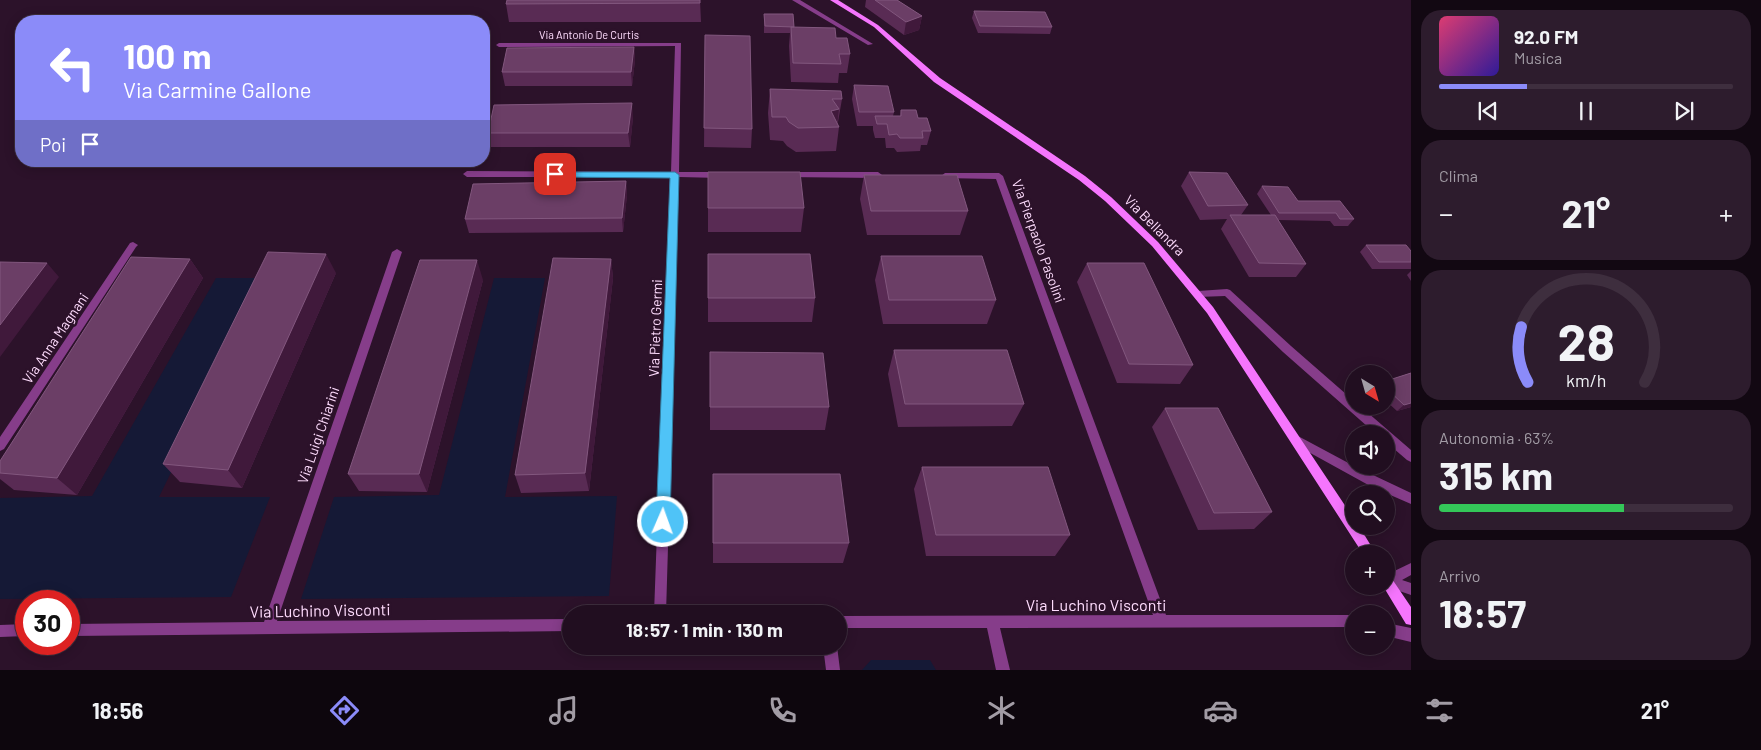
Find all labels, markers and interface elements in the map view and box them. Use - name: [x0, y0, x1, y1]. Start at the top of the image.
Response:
- text: 92.0 FM: [1514, 25, 1578, 48]
- street label: Via Antonio De Curtis: [539, 28, 639, 41]
- text: 100 m: [123, 34, 212, 76]
- icon: left: [40, 35, 105, 100]
- text: Musica: [1514, 48, 1562, 67]
- text: Via Carmine Gallone: [123, 76, 311, 102]
- icon: previous: [1474, 97, 1502, 125]
- icon: pause: [1572, 97, 1600, 125]
- icon: next: [1670, 97, 1698, 125]
- icon: arrive: [76, 130, 104, 158]
- text: Poi: [40, 133, 66, 156]
- pin: [534, 153, 576, 195]
- icon: arrive: [541, 160, 569, 188]
- text: Clima: [1439, 166, 1478, 185]
- street label: Via Pierpaolo Pasolini: [1009, 177, 1069, 305]
- text: 21°: [1562, 190, 1610, 236]
- street label: Via Bellandra: [1121, 191, 1189, 259]
- text: −: [1439, 196, 1453, 230]
- text: +: [1719, 196, 1733, 230]
- street label: Via Pietro Germi: [645, 279, 665, 377]
- street label: Via Anna Magnani: [18, 289, 92, 387]
- text: 28: [1557, 309, 1615, 371]
- north arrow: [1345, 365, 1395, 415]
- map controls: [1345, 365, 1395, 655]
- text: km/h: [1566, 369, 1606, 391]
- street label: Via Luigi Chiarini: [293, 384, 343, 486]
- button: sound: [1345, 425, 1395, 475]
- text: Autonomia · 63%: [1439, 428, 1554, 447]
- text: 315 km: [1439, 452, 1553, 498]
- button: search: [1345, 485, 1395, 535]
- position arrow: [636, 495, 688, 547]
- button: +: [1345, 545, 1395, 595]
- text: Arrivo: [1439, 566, 1481, 585]
- speed limit sign: 30: [15, 590, 80, 655]
- text: 18:57: [1439, 590, 1526, 636]
- street label: Via Luchino Visconti: [1026, 595, 1166, 614]
- street label: Via Luchino Visconti: [249, 599, 391, 621]
- button: −: [1345, 605, 1395, 655]
- text: 18:57 · 1 min · 130 m: [626, 618, 783, 641]
- icon: directions: [327, 693, 362, 728]
- icon: music: [546, 693, 581, 728]
- icon: phone: [765, 693, 800, 728]
- icon: climate: [984, 693, 1019, 728]
- icon: car: [1203, 693, 1238, 728]
- icon: filters: [1422, 693, 1457, 728]
- text: 18:56: [92, 697, 143, 723]
- text: 21°: [1641, 697, 1669, 723]

